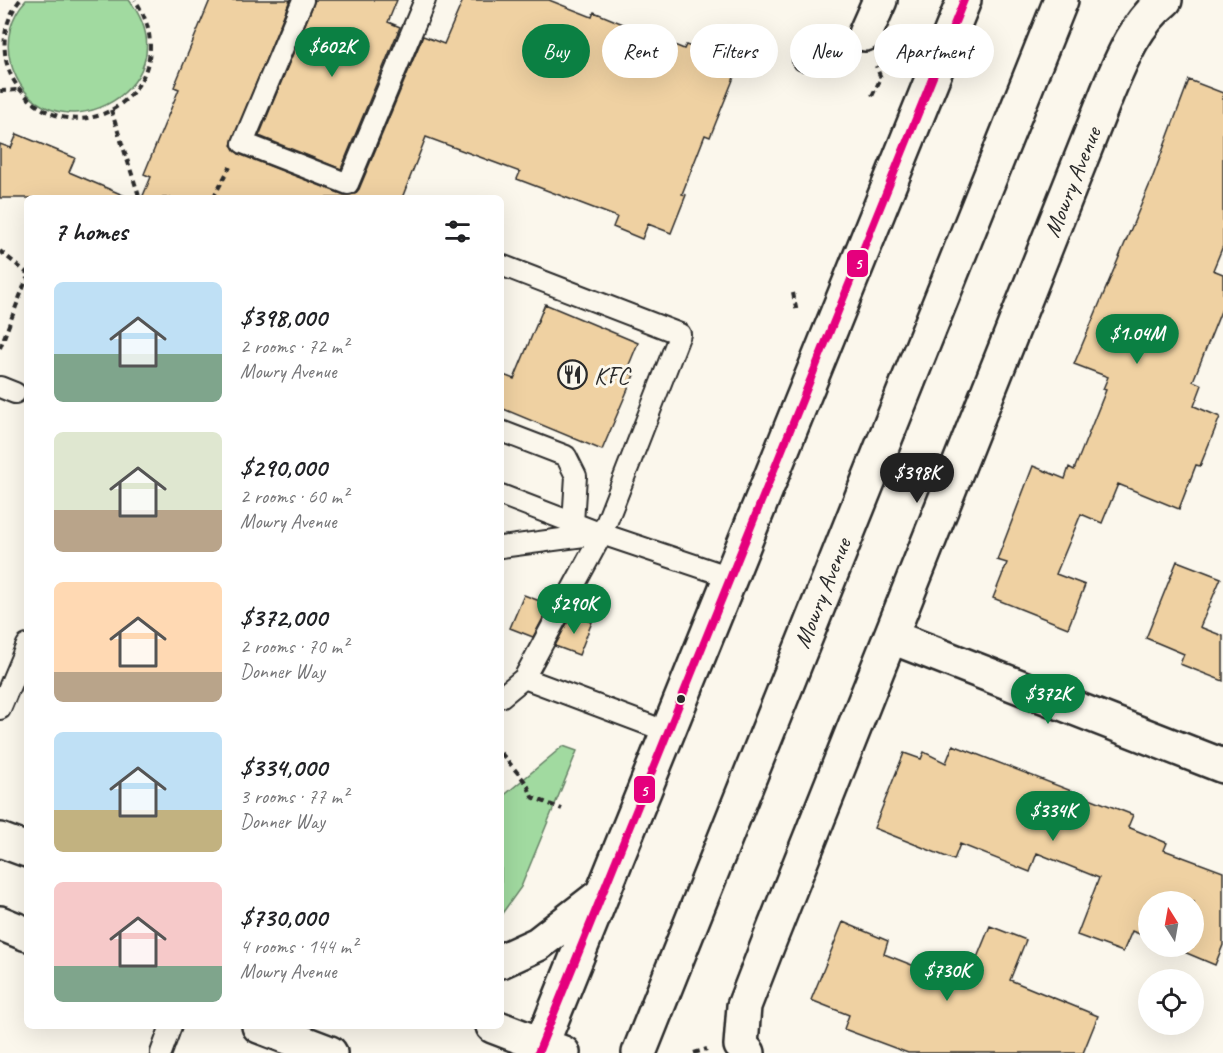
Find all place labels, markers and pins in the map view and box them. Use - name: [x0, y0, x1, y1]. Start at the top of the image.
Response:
- pin: $602K: [290, 27, 374, 78]
- pin: $1.04M: [1088, 314, 1186, 365]
- restaurant icon: KFC: [557, 359, 589, 391]
- place label: KFC: [594, 360, 631, 390]
- pin: $398K: [875, 453, 959, 504]
- pin: $290K: [532, 584, 616, 635]
- pin: $372K: [1006, 674, 1090, 725]
- unlabelled marker: [675, 693, 687, 705]
- pin: $334K: [1011, 791, 1095, 842]
- pin: $730K: [905, 951, 989, 1002]

